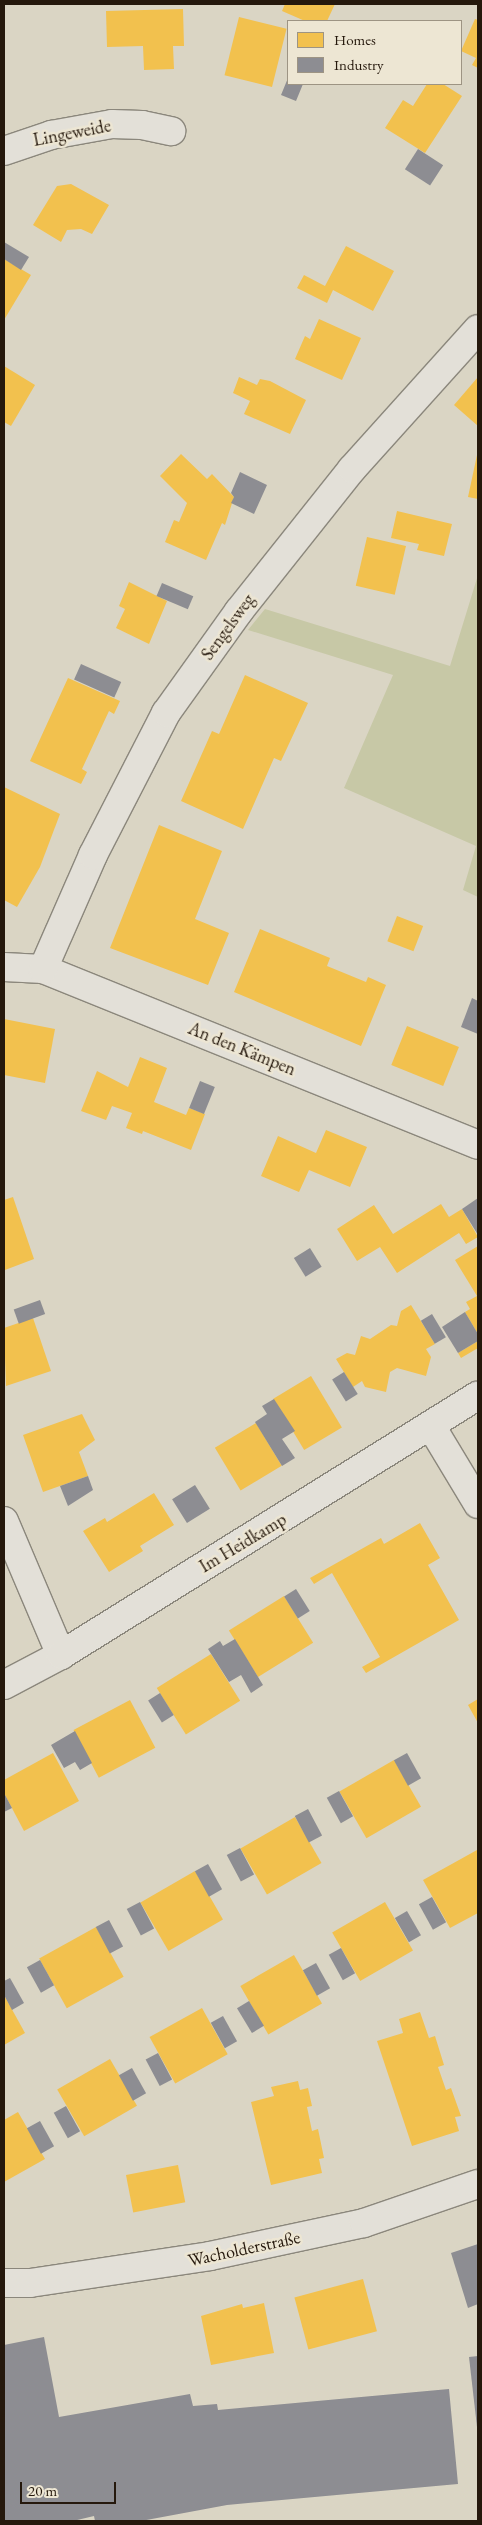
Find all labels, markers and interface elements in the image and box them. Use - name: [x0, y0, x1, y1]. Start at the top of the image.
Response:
- legend: [287, 20, 462, 85]
- text: Homes: [334, 30, 376, 49]
- text: Industry: [334, 55, 384, 74]
- street label: Lingeweide: [31, 115, 113, 151]
- street label: Sengelsweg: [197, 590, 259, 664]
- street label: An den Kämpen: [185, 1018, 299, 1080]
- street label: Im Heidkamp: [196, 1509, 290, 1577]
- street label: Wacholderstraße: [186, 2227, 302, 2271]
- scale bar: [22, 2472, 119, 2504]
- text: 20 m: [28, 2481, 57, 2500]

